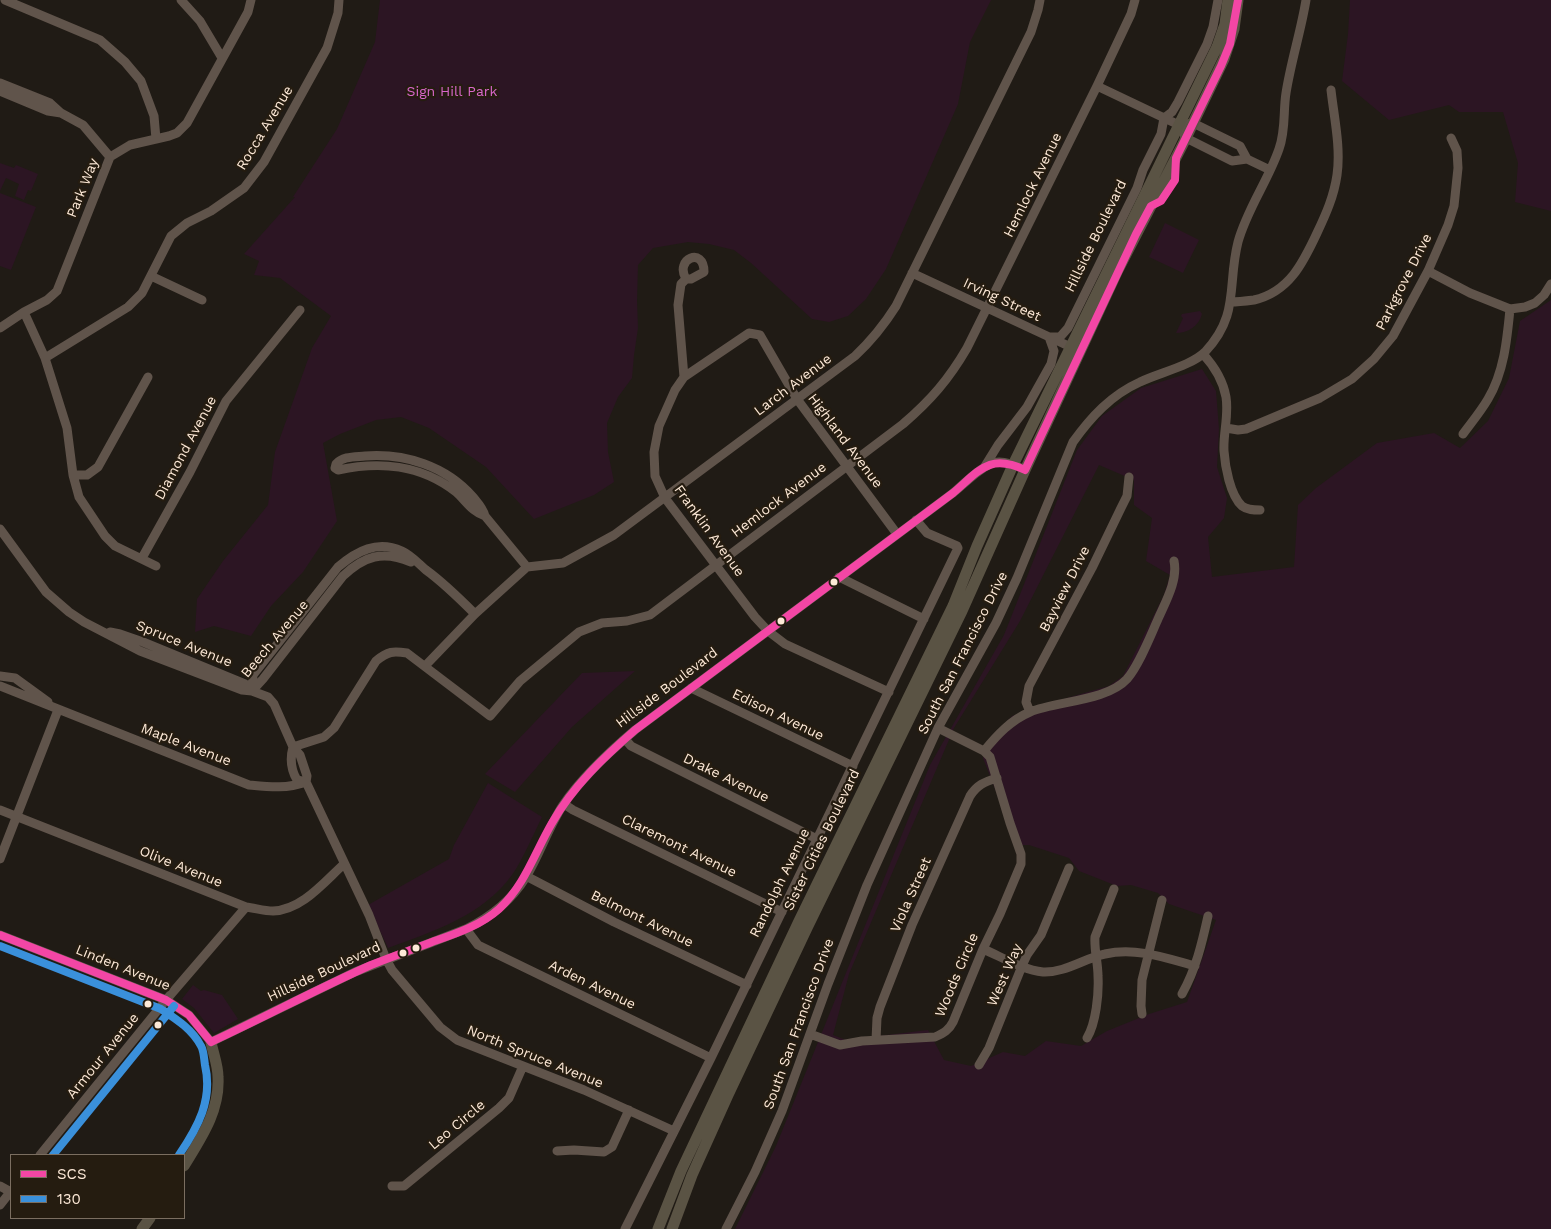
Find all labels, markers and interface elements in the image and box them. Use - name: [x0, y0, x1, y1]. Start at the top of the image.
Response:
- street label: Rocca Avenue: [233, 83, 297, 173]
- park label: Sign Hill Park: [407, 84, 497, 100]
- street label: Hemlock Avenue: [1000, 130, 1066, 240]
- street label: Park Way: [64, 156, 102, 220]
- street label: Hillside Boulevard: [1062, 177, 1130, 295]
- street label: Parkgrove Drive: [1372, 231, 1436, 333]
- street label: Irving Street: [960, 275, 1044, 325]
- street label: Larch Avenue: [751, 350, 835, 420]
- street label: Highland Avenue: [804, 390, 886, 492]
- street label: Diamond Avenue: [152, 393, 220, 503]
- street label: Hemlock Avenue: [728, 459, 830, 541]
- street label: Franklin Avenue: [670, 482, 748, 580]
- street label: Bayview Drive: [1036, 543, 1094, 635]
- street label: South San Francisco Drive: [915, 569, 1011, 737]
- unlabelled marker: [829, 577, 839, 587]
- street label: Beech Avenue: [238, 597, 312, 681]
- unlabelled marker: [776, 616, 786, 626]
- street label: Spruce Avenue: [133, 617, 235, 671]
- street label: Hillside Boulevard: [613, 644, 721, 732]
- street label: Edison Avenue: [729, 686, 827, 744]
- street label: Maple Avenue: [139, 720, 233, 770]
- street label: Drake Avenue: [680, 750, 772, 806]
- street label: Sister Cities Boulevard: [780, 767, 864, 913]
- street label: Claremont Avenue: [619, 811, 739, 881]
- street label: Randolph Avenue: [746, 826, 814, 940]
- street label: Olive Avenue: [137, 843, 225, 891]
- street label: Viola Street: [887, 855, 935, 935]
- street label: Belmont Avenue: [588, 887, 696, 951]
- street label: Woods Circle: [932, 930, 982, 1020]
- street label: South San Francisco Drive: [760, 936, 838, 1112]
- street label: Hillside Boulevard: [265, 938, 383, 1006]
- street label: Linden Avenue: [73, 941, 173, 995]
- street label: West Way: [984, 941, 1026, 1009]
- unlabelled marker: [411, 943, 421, 953]
- unlabelled marker: [398, 948, 408, 958]
- street label: Arden Avenue: [546, 957, 638, 1013]
- unlabelled marker: [143, 999, 153, 1009]
- street label: Armour Avenue: [63, 1010, 143, 1102]
- unlabelled marker: [153, 1020, 163, 1030]
- street label: North Spruce Avenue: [464, 1022, 606, 1092]
- street label: Leo Circle: [425, 1097, 489, 1153]
- legend: [10, 1154, 185, 1219]
- text: SCS: [57, 1165, 87, 1183]
- text: 130: [57, 1190, 81, 1208]

